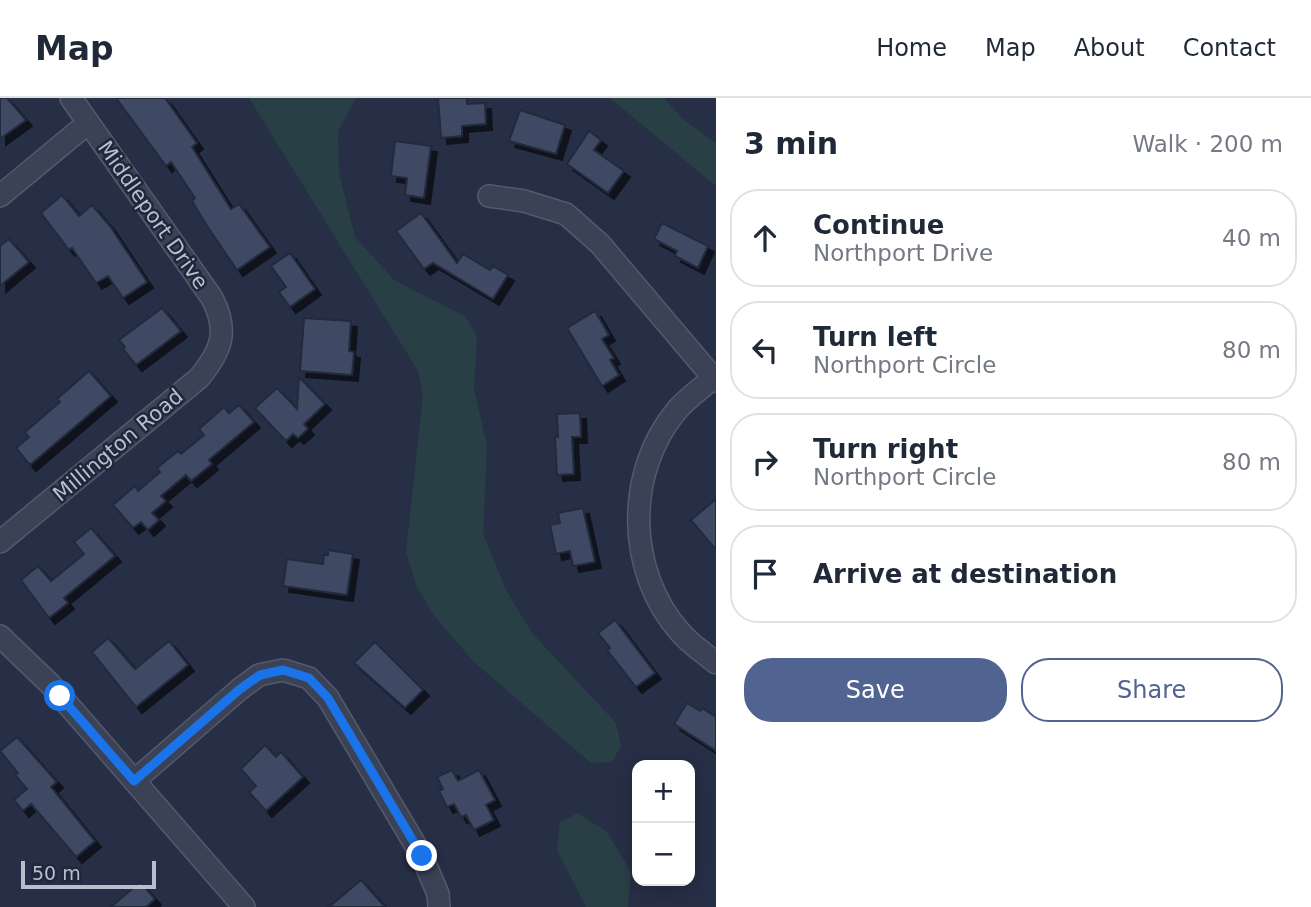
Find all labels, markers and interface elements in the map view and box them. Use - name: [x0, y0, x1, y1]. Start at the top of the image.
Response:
- text: Map: [35, 29, 114, 68]
- text: Home: [876, 34, 947, 62]
- text: Map: [985, 34, 1036, 62]
- text: About: [1074, 34, 1145, 62]
- text: Contact: [1183, 34, 1276, 62]
- text: 3 min: [744, 126, 838, 161]
- text: Walk · 200 m: [1132, 131, 1283, 157]
- street label: Middleport Drive: [93, 136, 213, 294]
- text: Continue: [813, 210, 944, 240]
- icon: ahead: [746, 219, 784, 257]
- text: 40 m: [1222, 225, 1281, 251]
- text: Northport Drive: [813, 240, 993, 266]
- text: Turn left: [813, 322, 937, 352]
- icon: left: [746, 331, 784, 369]
- text: 80 m: [1222, 337, 1281, 363]
- text: Northport Circle: [813, 352, 996, 378]
- street label: Millington Road: [48, 384, 188, 506]
- text: Turn right: [813, 434, 958, 464]
- icon: right: [746, 443, 784, 481]
- text: 80 m: [1222, 449, 1281, 475]
- text: Northport Circle: [813, 464, 996, 490]
- icon: arrive: [746, 555, 784, 593]
- text: Arrive at destination: [813, 559, 1117, 589]
- button: Save: [744, 658, 1007, 722]
- button: Share: [1021, 658, 1283, 722]
- route start: [44, 680, 75, 711]
- map controls: [632, 760, 695, 886]
- button: +: [632, 760, 695, 823]
- button: −: [632, 823, 695, 886]
- route end: [406, 840, 437, 871]
- scale bar: [21, 858, 156, 890]
- text: 50 m: [32, 862, 81, 884]

